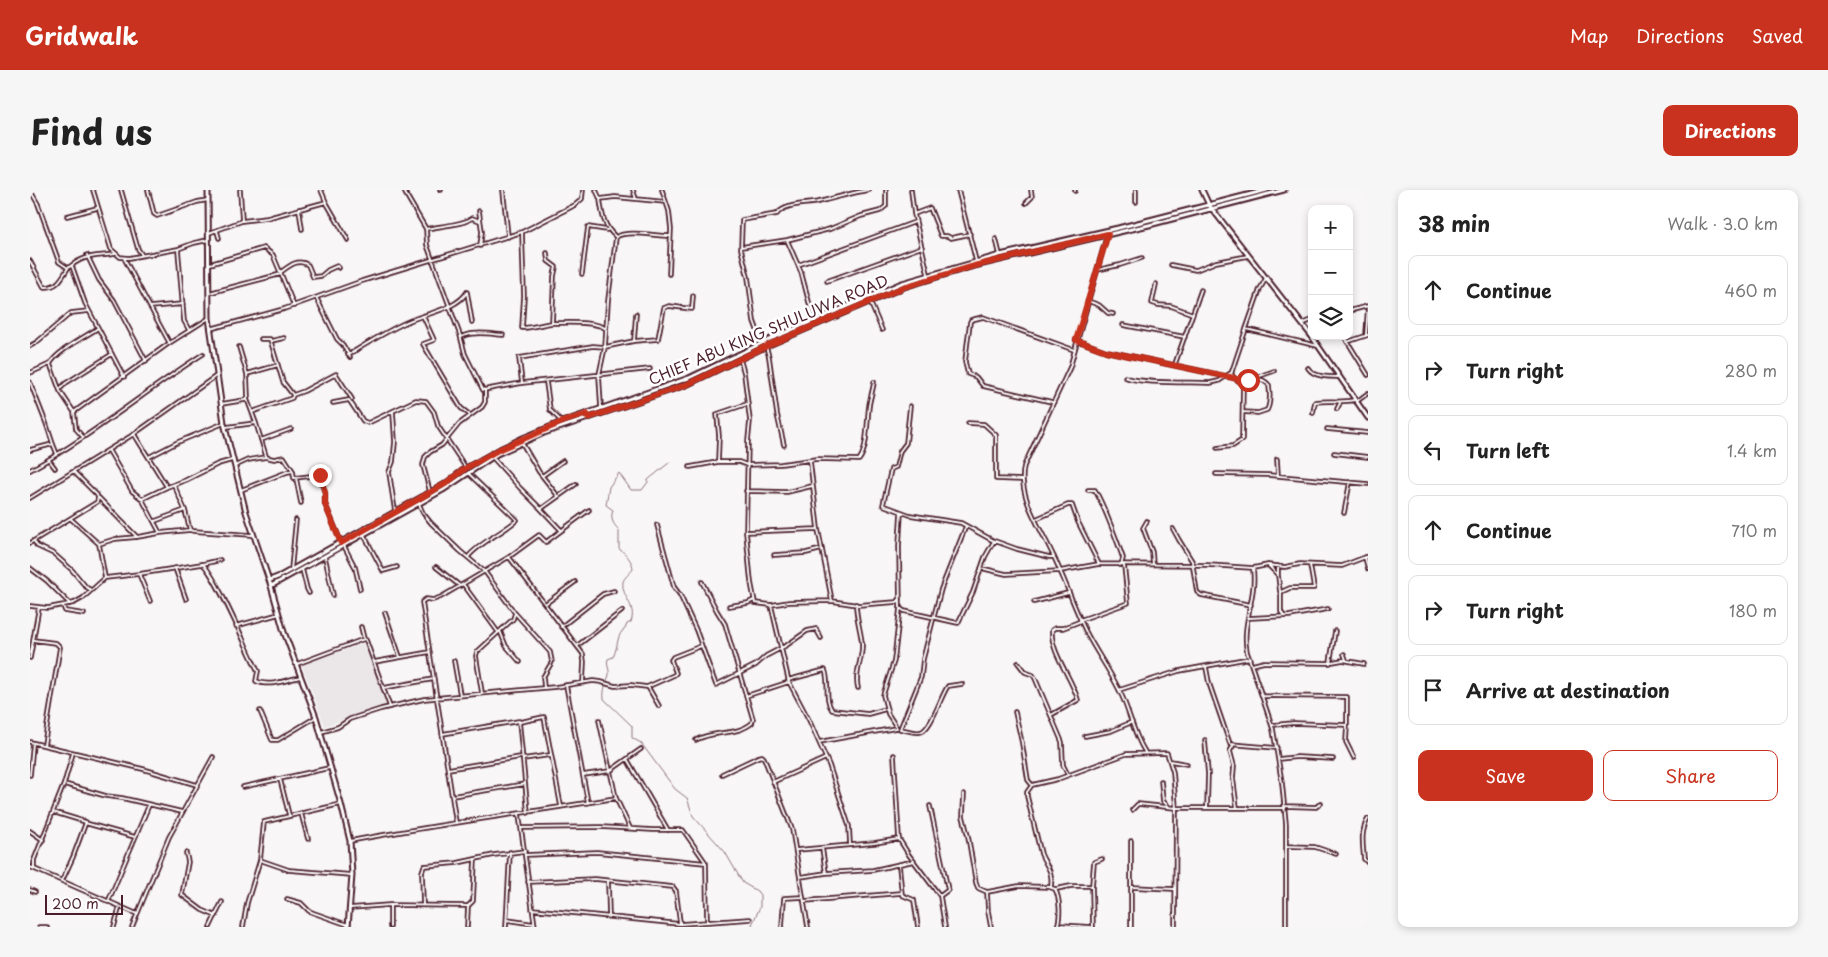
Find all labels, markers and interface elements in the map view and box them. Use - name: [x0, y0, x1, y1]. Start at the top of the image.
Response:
- text: Gridwalk: [25, 17, 138, 53]
- text: Map: [1570, 22, 1608, 49]
- text: Directions: [1636, 22, 1724, 49]
- text: Saved: [1752, 22, 1803, 49]
- text: Find us: [30, 104, 152, 157]
- button: Directions: [1663, 105, 1798, 156]
- map controls: [1308, 205, 1353, 340]
- button: +: [1308, 205, 1353, 250]
- text: 38 min: [1418, 207, 1490, 239]
- text: Walk · 3.0 km: [1667, 211, 1778, 235]
- button: −: [1308, 250, 1353, 295]
- street label: CHIEF ABU KING SHULUWA ROAD: [645, 268, 891, 390]
- icon: ahead: [1419, 276, 1447, 304]
- text: Continue: [1466, 276, 1552, 304]
- text: 460 m: [1725, 278, 1777, 302]
- button: layers: [1308, 295, 1353, 340]
- icon: right: [1419, 356, 1447, 384]
- text: Turn right: [1466, 356, 1564, 384]
- text: 280 m: [1725, 358, 1777, 382]
- route start: [1237, 369, 1260, 392]
- icon: left: [1419, 436, 1447, 464]
- text: Turn left: [1466, 436, 1550, 464]
- text: 1.4 km: [1727, 438, 1777, 462]
- route end: [309, 464, 332, 487]
- icon: ahead: [1419, 516, 1447, 544]
- text: Continue: [1466, 516, 1552, 544]
- text: 710 m: [1731, 518, 1777, 542]
- icon: right: [1419, 596, 1447, 624]
- text: Turn right: [1466, 596, 1564, 624]
- text: 180 m: [1729, 598, 1777, 622]
- icon: arrive: [1419, 676, 1447, 704]
- text: Arrive at destination: [1466, 676, 1670, 704]
- button: Save: [1418, 750, 1593, 801]
- button: Share: [1603, 750, 1778, 801]
- scale bar: [45, 892, 122, 915]
- text: 200 m: [52, 893, 99, 914]

